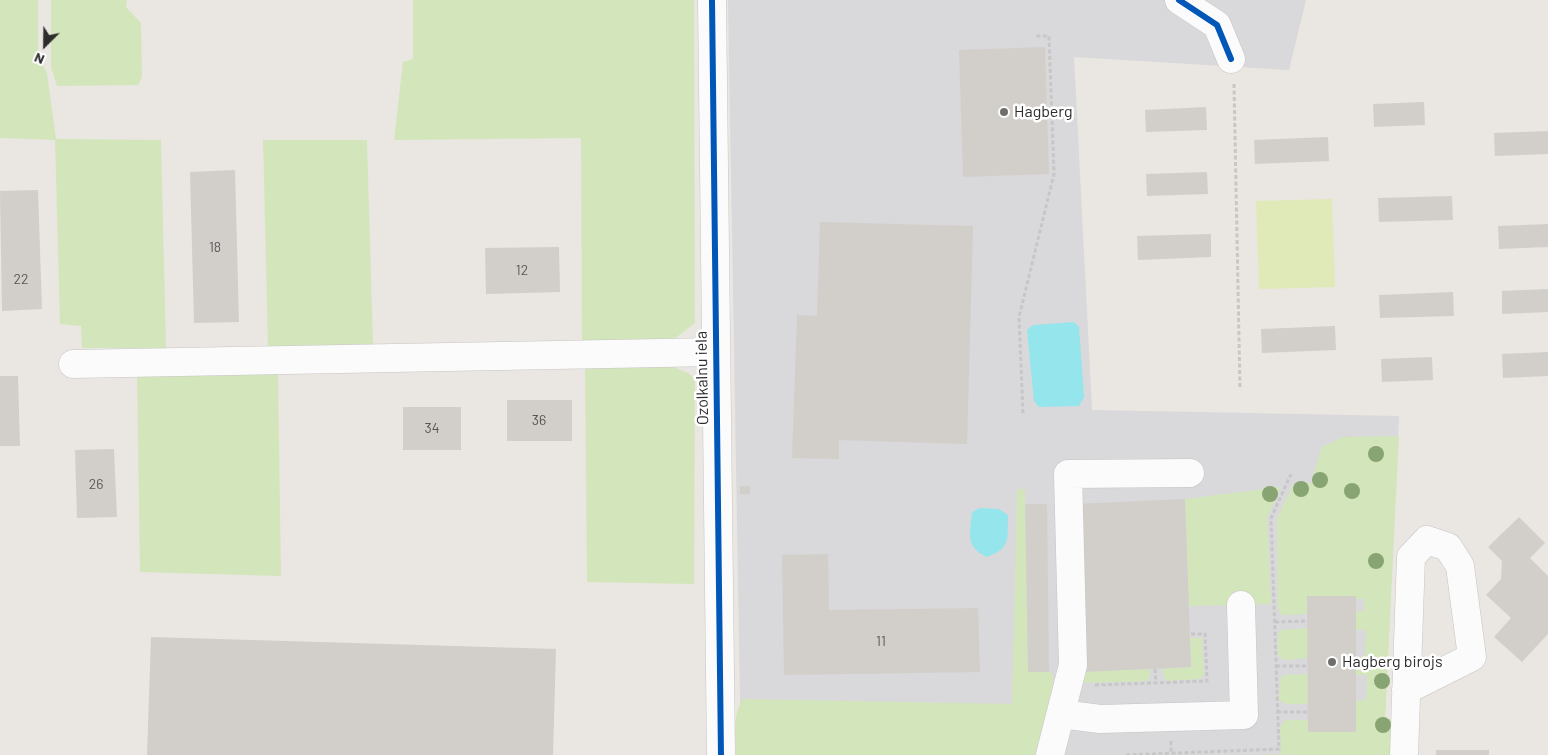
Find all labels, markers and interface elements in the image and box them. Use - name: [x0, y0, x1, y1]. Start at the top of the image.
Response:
- north arrow: [20, 20, 70, 70]
- text: N: [31, 50, 47, 69]
- place label: Hagberg: [1014, 102, 1073, 122]
- marker: Hagberg: [998, 106, 1010, 118]
- house number: 18: [209, 239, 221, 255]
- house number: 12: [516, 262, 528, 278]
- house number: 22: [13, 271, 29, 287]
- street label: Ozolkalnu iela: [692, 331, 712, 425]
- house number: 36: [532, 412, 546, 428]
- house number: 34: [425, 420, 439, 436]
- house number: 26: [89, 476, 103, 492]
- house number: 11: [876, 633, 886, 649]
- place label: Hagberg birojs: [1342, 652, 1443, 672]
- marker: Hagberg birojs: [1326, 656, 1338, 668]

